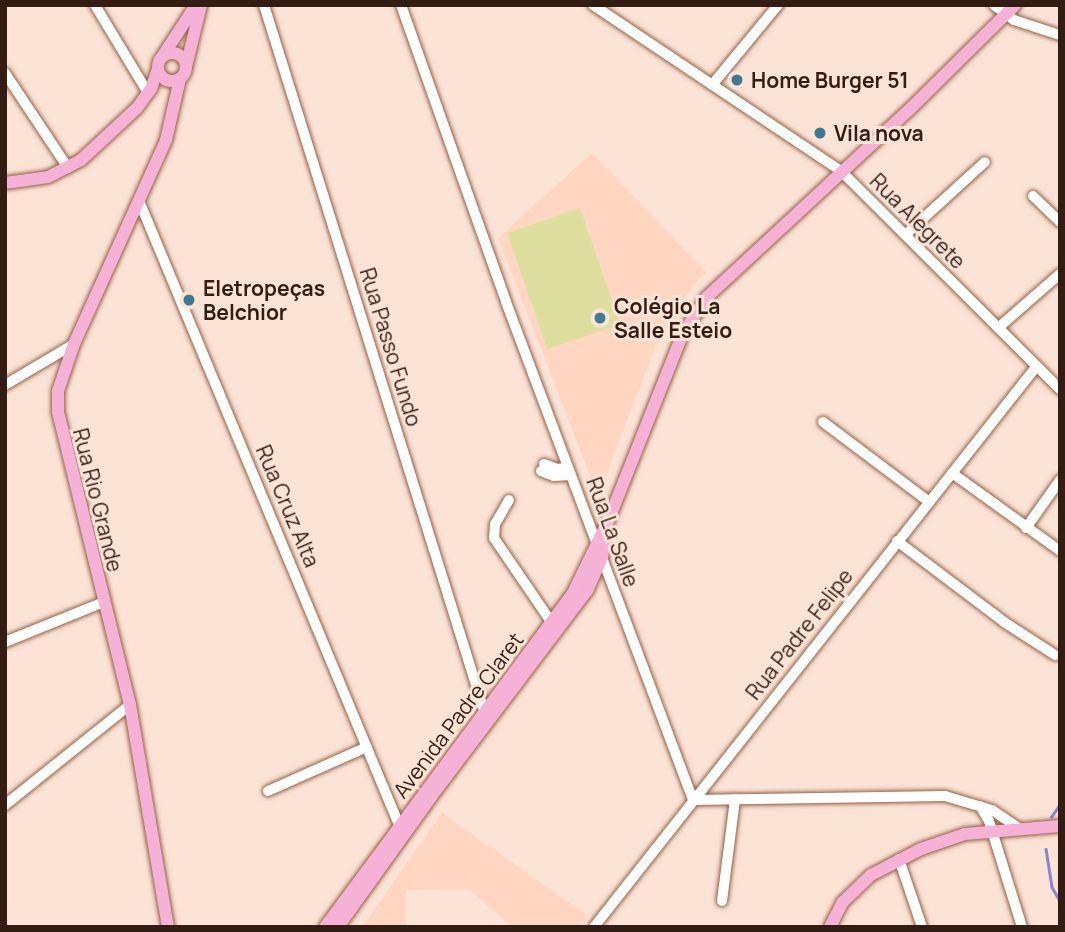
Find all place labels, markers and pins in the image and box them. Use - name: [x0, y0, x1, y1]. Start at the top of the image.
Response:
- place label: Home Burger 51: [751, 67, 909, 93]
- marker: Home Burger 51: [729, 72, 745, 88]
- place label: Vila nova: [834, 120, 924, 146]
- marker: Vila nova: [812, 125, 828, 141]
- place label: Eletropeças Belchior: [203, 275, 325, 325]
- marker: Eletropeças Belchior: [181, 292, 197, 308]
- place label: Colégio La Salle Esteio: [614, 293, 732, 343]
- marker: Colégio La Salle Esteio: [592, 310, 608, 326]

